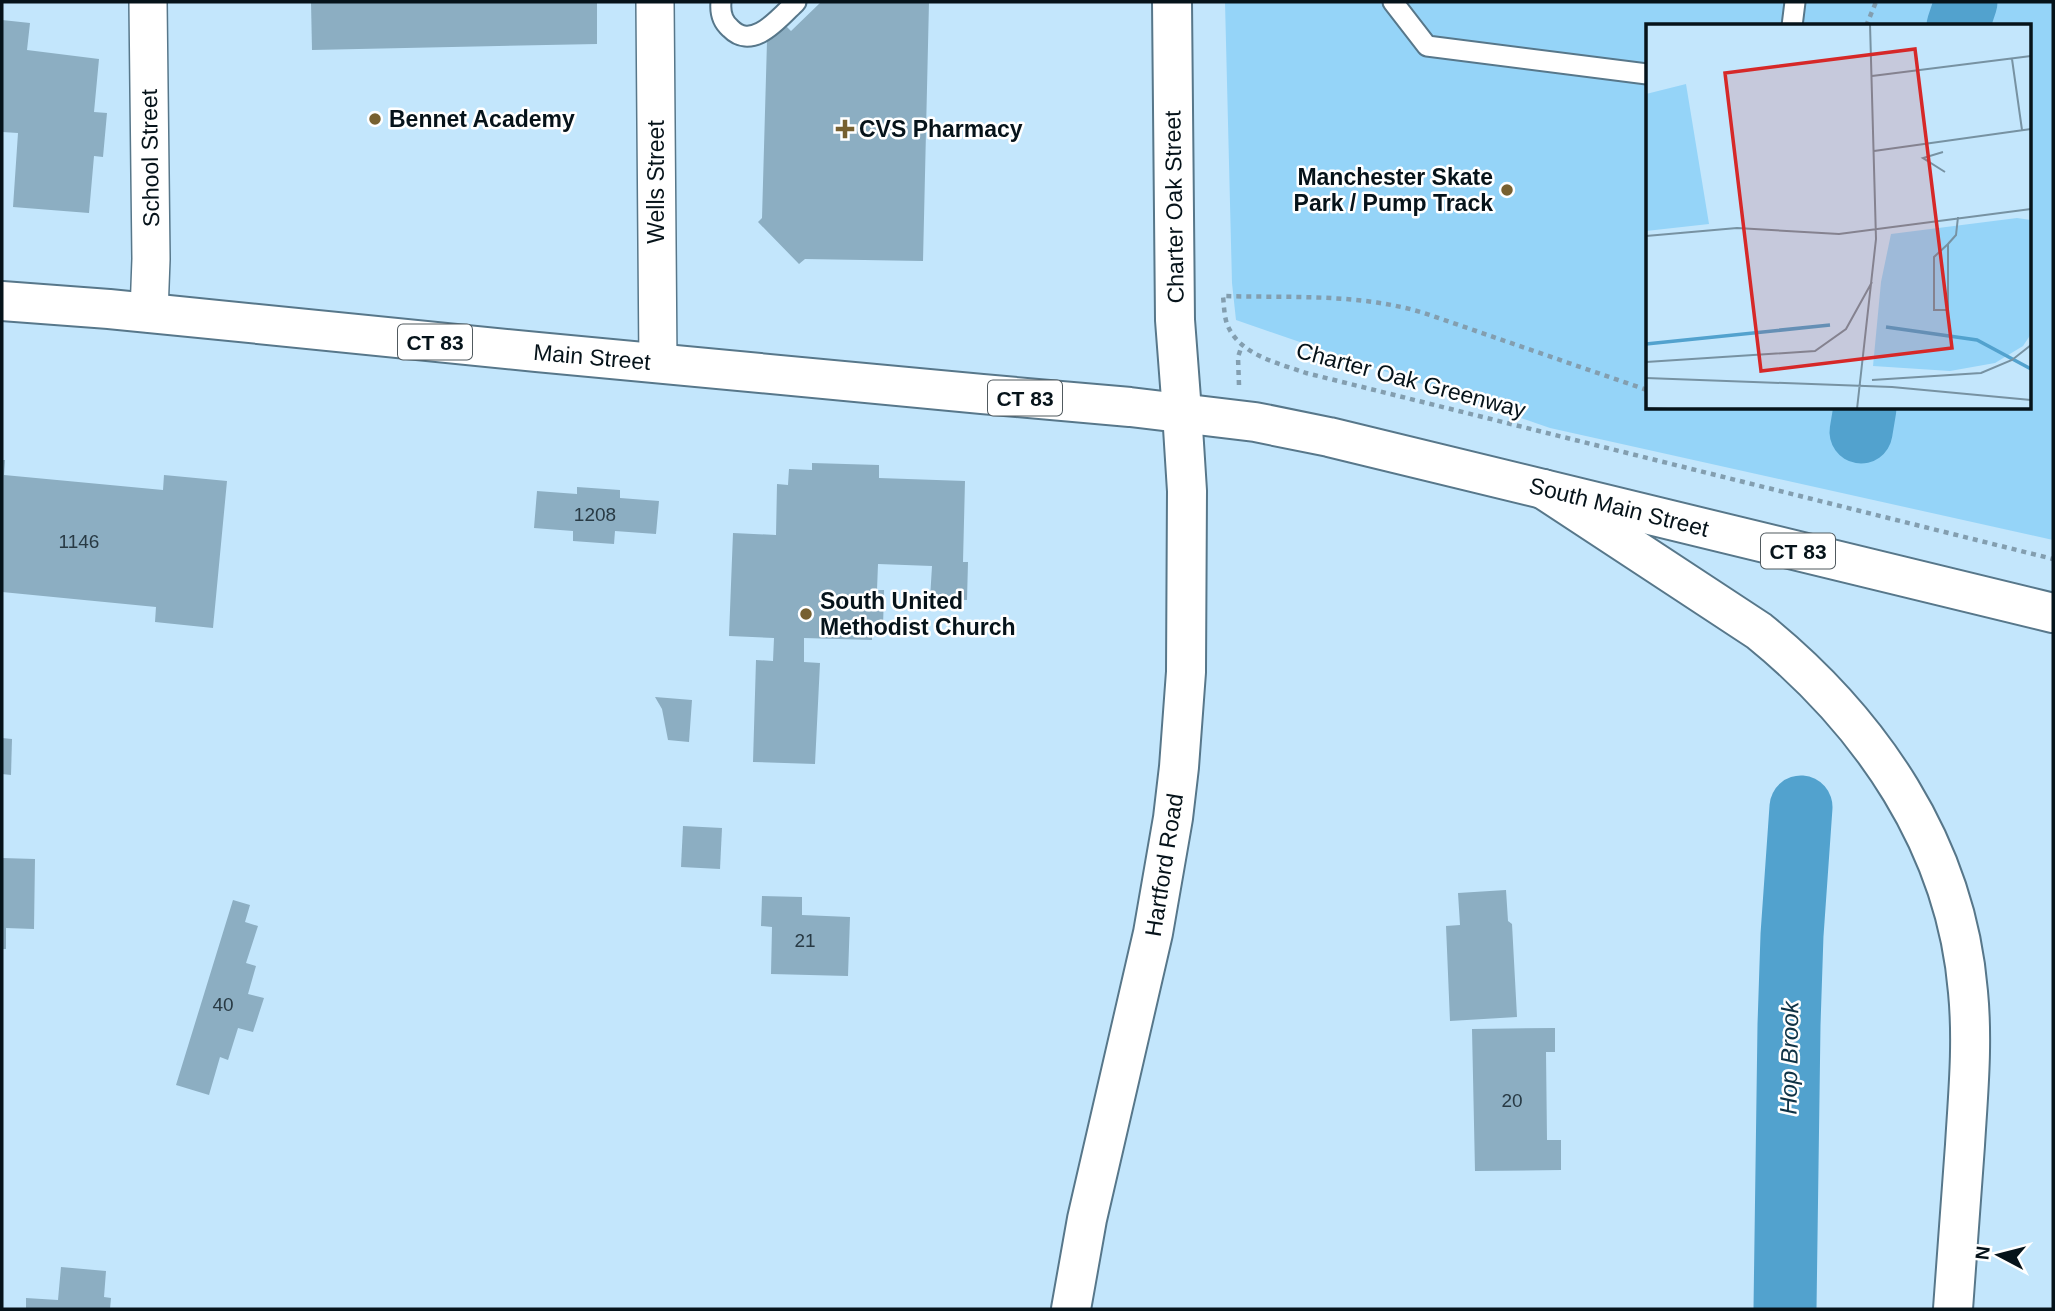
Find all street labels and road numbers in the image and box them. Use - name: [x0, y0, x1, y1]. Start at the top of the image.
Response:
- street label: School Street: [136, 88, 164, 227]
- street label: Charter Oak Street: [1159, 110, 1189, 304]
- street label: Wells Street: [643, 120, 669, 244]
- road number: CT 83: [398, 324, 472, 360]
- street label: Charter Oak Greenway: [1293, 337, 1529, 423]
- street label: Main Street: [532, 339, 652, 375]
- road number: CT 83: [988, 380, 1062, 416]
- street label: South Main Street: [1527, 472, 1712, 542]
- road number: CT 83: [1761, 534, 1835, 568]
- street label: Hartford Road: [1140, 792, 1188, 938]

